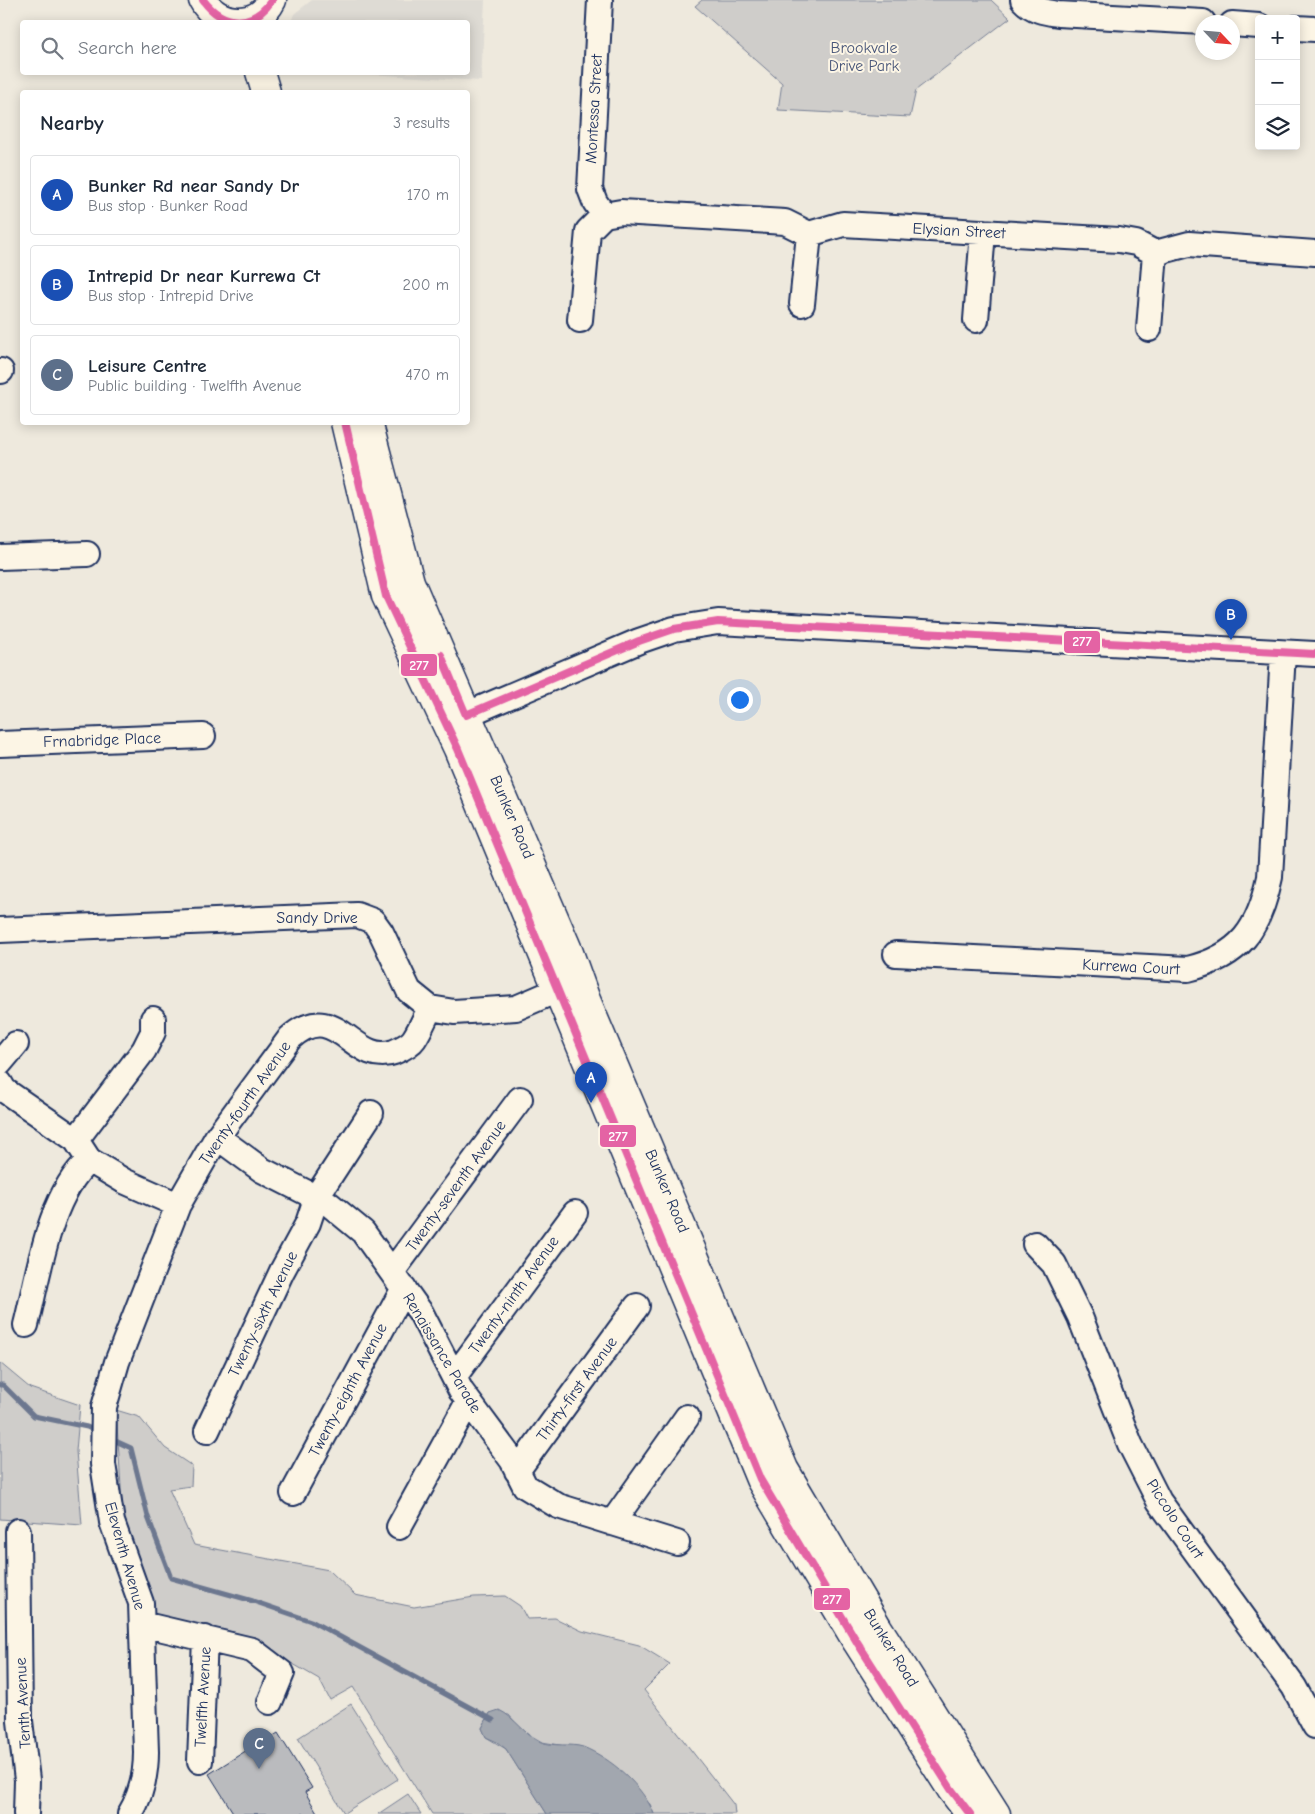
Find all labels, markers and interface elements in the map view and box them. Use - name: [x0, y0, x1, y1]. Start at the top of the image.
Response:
- north arrow: [1195, 15, 1240, 60]
- map controls: [1255, 15, 1300, 150]
- button: +: [1255, 15, 1300, 60]
- search box: [20, 20, 470, 75]
- icon: search: [38, 34, 66, 62]
- text: Search here: [78, 37, 177, 59]
- park label: Brookvale Drive Park: [829, 39, 899, 75]
- street label: Montessa Street: [582, 53, 606, 164]
- button: −: [1255, 60, 1300, 105]
- button: layers: [1255, 105, 1300, 150]
- text: Nearby: [40, 111, 104, 135]
- text: 3 results: [393, 114, 450, 132]
- text: Bunker Rd near Sandy Dr: [88, 175, 299, 197]
- text: A: [53, 186, 61, 204]
- text: 170 m: [407, 186, 449, 204]
- text: Bus stop · Bunker Road: [88, 197, 248, 215]
- street label: Elysian Street: [912, 220, 1006, 242]
- text: Intrepid Dr near Kurrewa Ct: [88, 265, 320, 287]
- text: B: [52, 276, 62, 294]
- text: 200 m: [403, 276, 449, 294]
- text: Bus stop · Intrepid Drive: [88, 287, 253, 305]
- text: Leisure Centre: [88, 355, 207, 377]
- text: C: [52, 366, 62, 384]
- text: 470 m: [405, 366, 449, 384]
- text: Public building · Twelfth Avenue: [88, 377, 302, 395]
- pin: B: [1215, 599, 1247, 640]
- line badge: 277: [1063, 630, 1101, 654]
- text: 277: [1072, 633, 1092, 650]
- line badge: 277: [400, 653, 438, 677]
- text: 277: [409, 657, 429, 674]
- your location: [727, 687, 753, 713]
- street label: Frnabridge Place: [43, 729, 161, 751]
- street label: Bunker Road: [486, 773, 538, 861]
- street label: Sandy Drive: [276, 909, 358, 927]
- street label: Kurrewa Court: [1082, 955, 1181, 979]
- street label: Twenty-fourth Avenue: [195, 1038, 295, 1168]
- pin: A: [575, 1062, 607, 1103]
- street label: Twenty-seventh Avenue: [402, 1117, 510, 1255]
- line badge: 277: [599, 1124, 637, 1148]
- text: 277: [608, 1128, 628, 1145]
- street label: Bunker Road: [641, 1147, 693, 1235]
- street label: Twenty-ninth Avenue: [465, 1233, 563, 1357]
- street label: Twenty-sixth Avenue: [225, 1248, 301, 1380]
- street label: Renaissance Parade: [399, 1290, 485, 1416]
- street label: Twenty-eighth Avenue: [305, 1320, 391, 1460]
- street label: Thirty-first Avenue: [533, 1333, 621, 1445]
- street label: Piccolo Court: [1143, 1476, 1208, 1562]
- street label: Eleventh Avenue: [101, 1500, 149, 1612]
- line badge: 277: [813, 1587, 851, 1611]
- text: 277: [822, 1591, 842, 1608]
- street label: Bunker Road: [860, 1606, 922, 1690]
- street label: Twelfth Avenue: [191, 1646, 215, 1748]
- street label: Tenth Avenue: [12, 1657, 34, 1749]
- pin: C: [243, 1728, 275, 1769]

